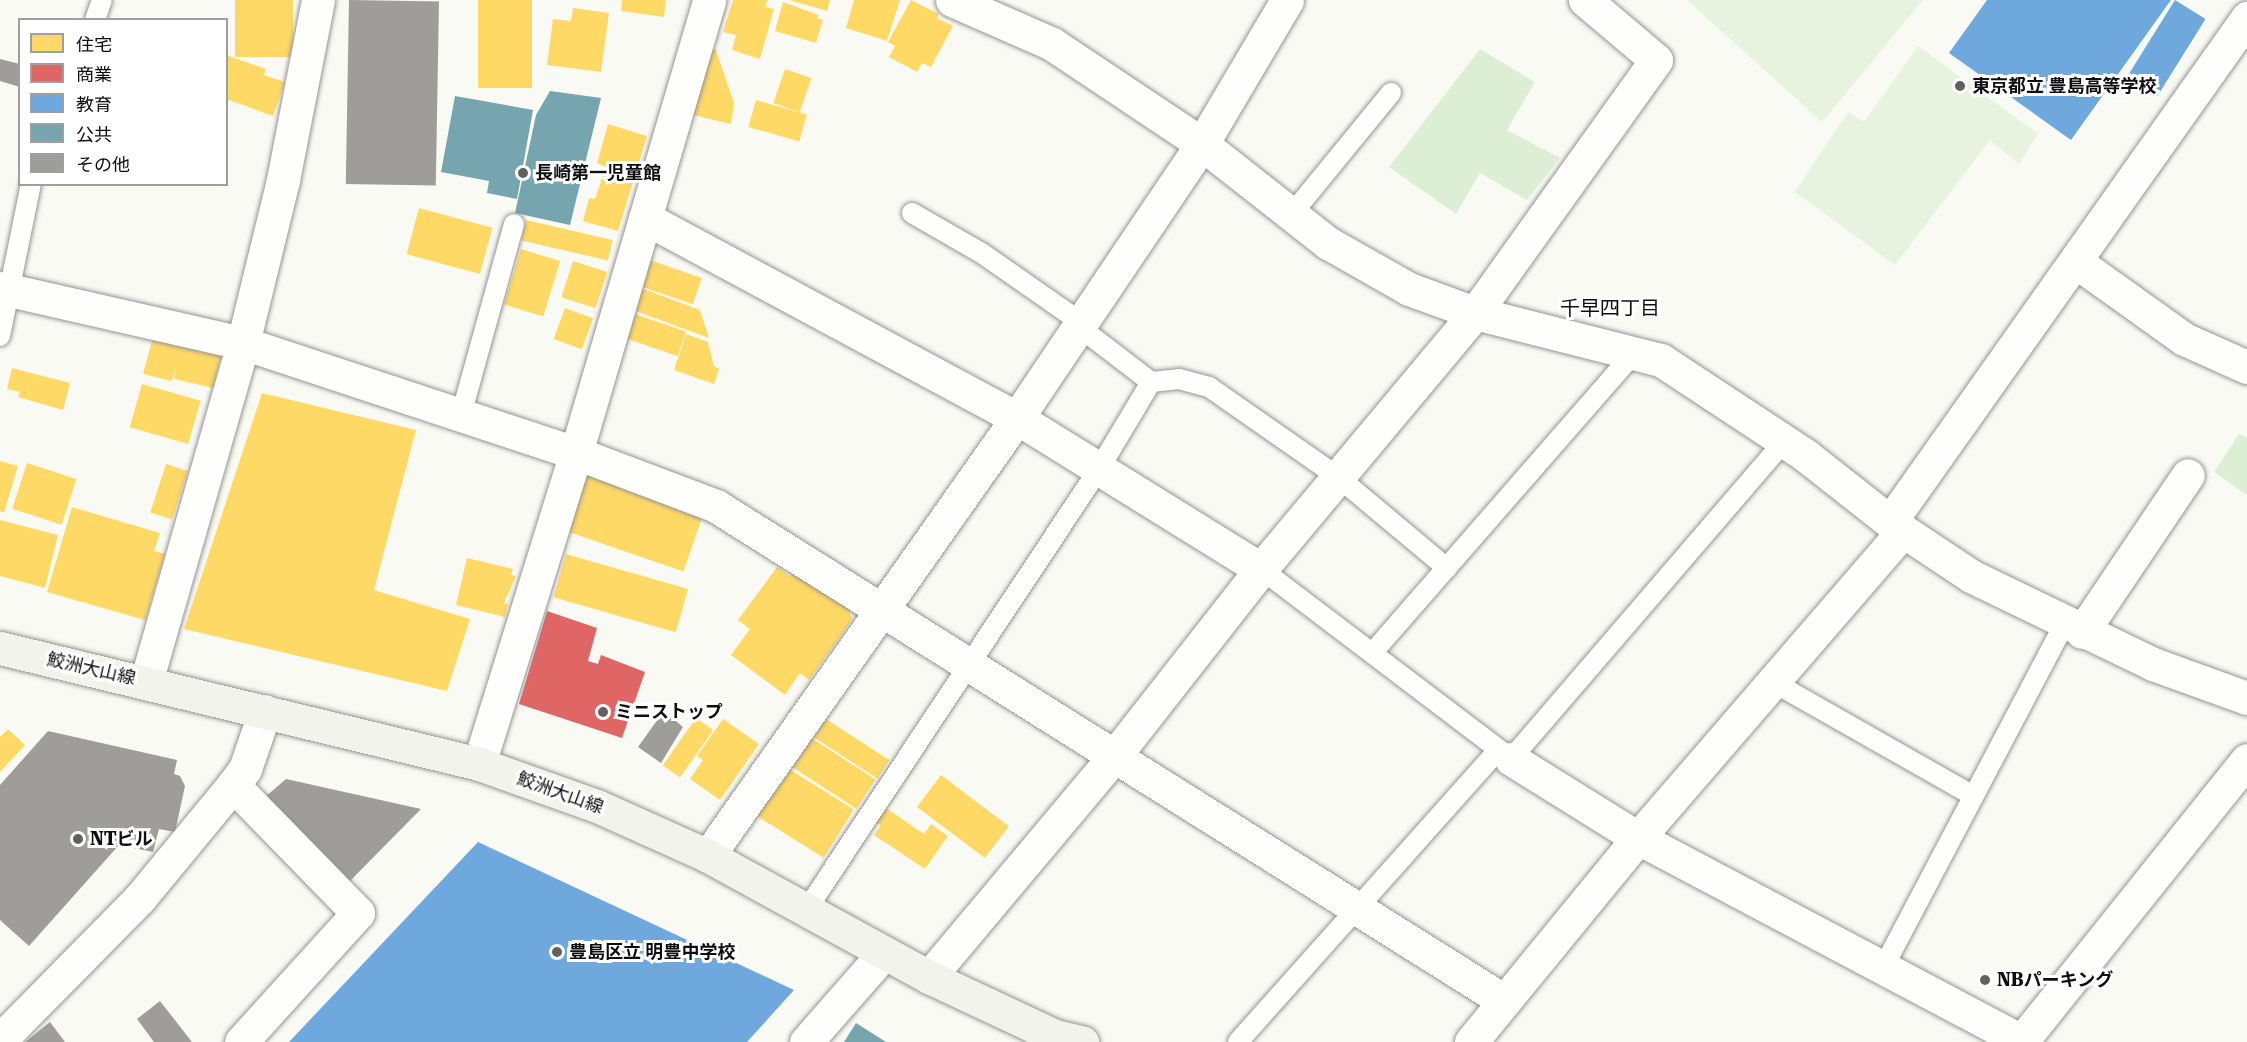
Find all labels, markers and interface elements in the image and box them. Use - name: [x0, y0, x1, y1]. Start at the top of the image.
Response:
- legend: [18, 18, 228, 186]
- text: 住宅: [76, 34, 112, 55]
- text: 商業: [76, 64, 112, 85]
- place label: 東京都立 豊島高等学校: [1972, 75, 2157, 97]
- marker: 東京都立 豊島高等学校: [1953, 79, 1967, 93]
- text: 教育: [76, 94, 112, 115]
- text: 公共: [76, 124, 112, 145]
- text: その他: [76, 154, 130, 175]
- place label: 長崎第一児童館: [535, 162, 661, 184]
- marker: 長崎第一児童館: [516, 166, 530, 180]
- district label: 千早四丁目: [1560, 296, 1660, 320]
- street label: 鮫洲大山線: [45, 648, 137, 690]
- place label: ミニストップ: [615, 701, 723, 723]
- marker: ミニストップ: [596, 705, 610, 719]
- street label: 鮫洲大山線: [514, 767, 606, 819]
- place label: NTビル: [90, 828, 153, 850]
- marker: NTビル: [71, 832, 85, 846]
- place label: 豊島区立 明豊中学校: [569, 941, 736, 963]
- marker: 豊島区立 明豊中学校: [550, 945, 564, 959]
- place label: NBパーキング: [1997, 969, 2114, 991]
- marker: NBパーキング: [1978, 973, 1992, 987]

